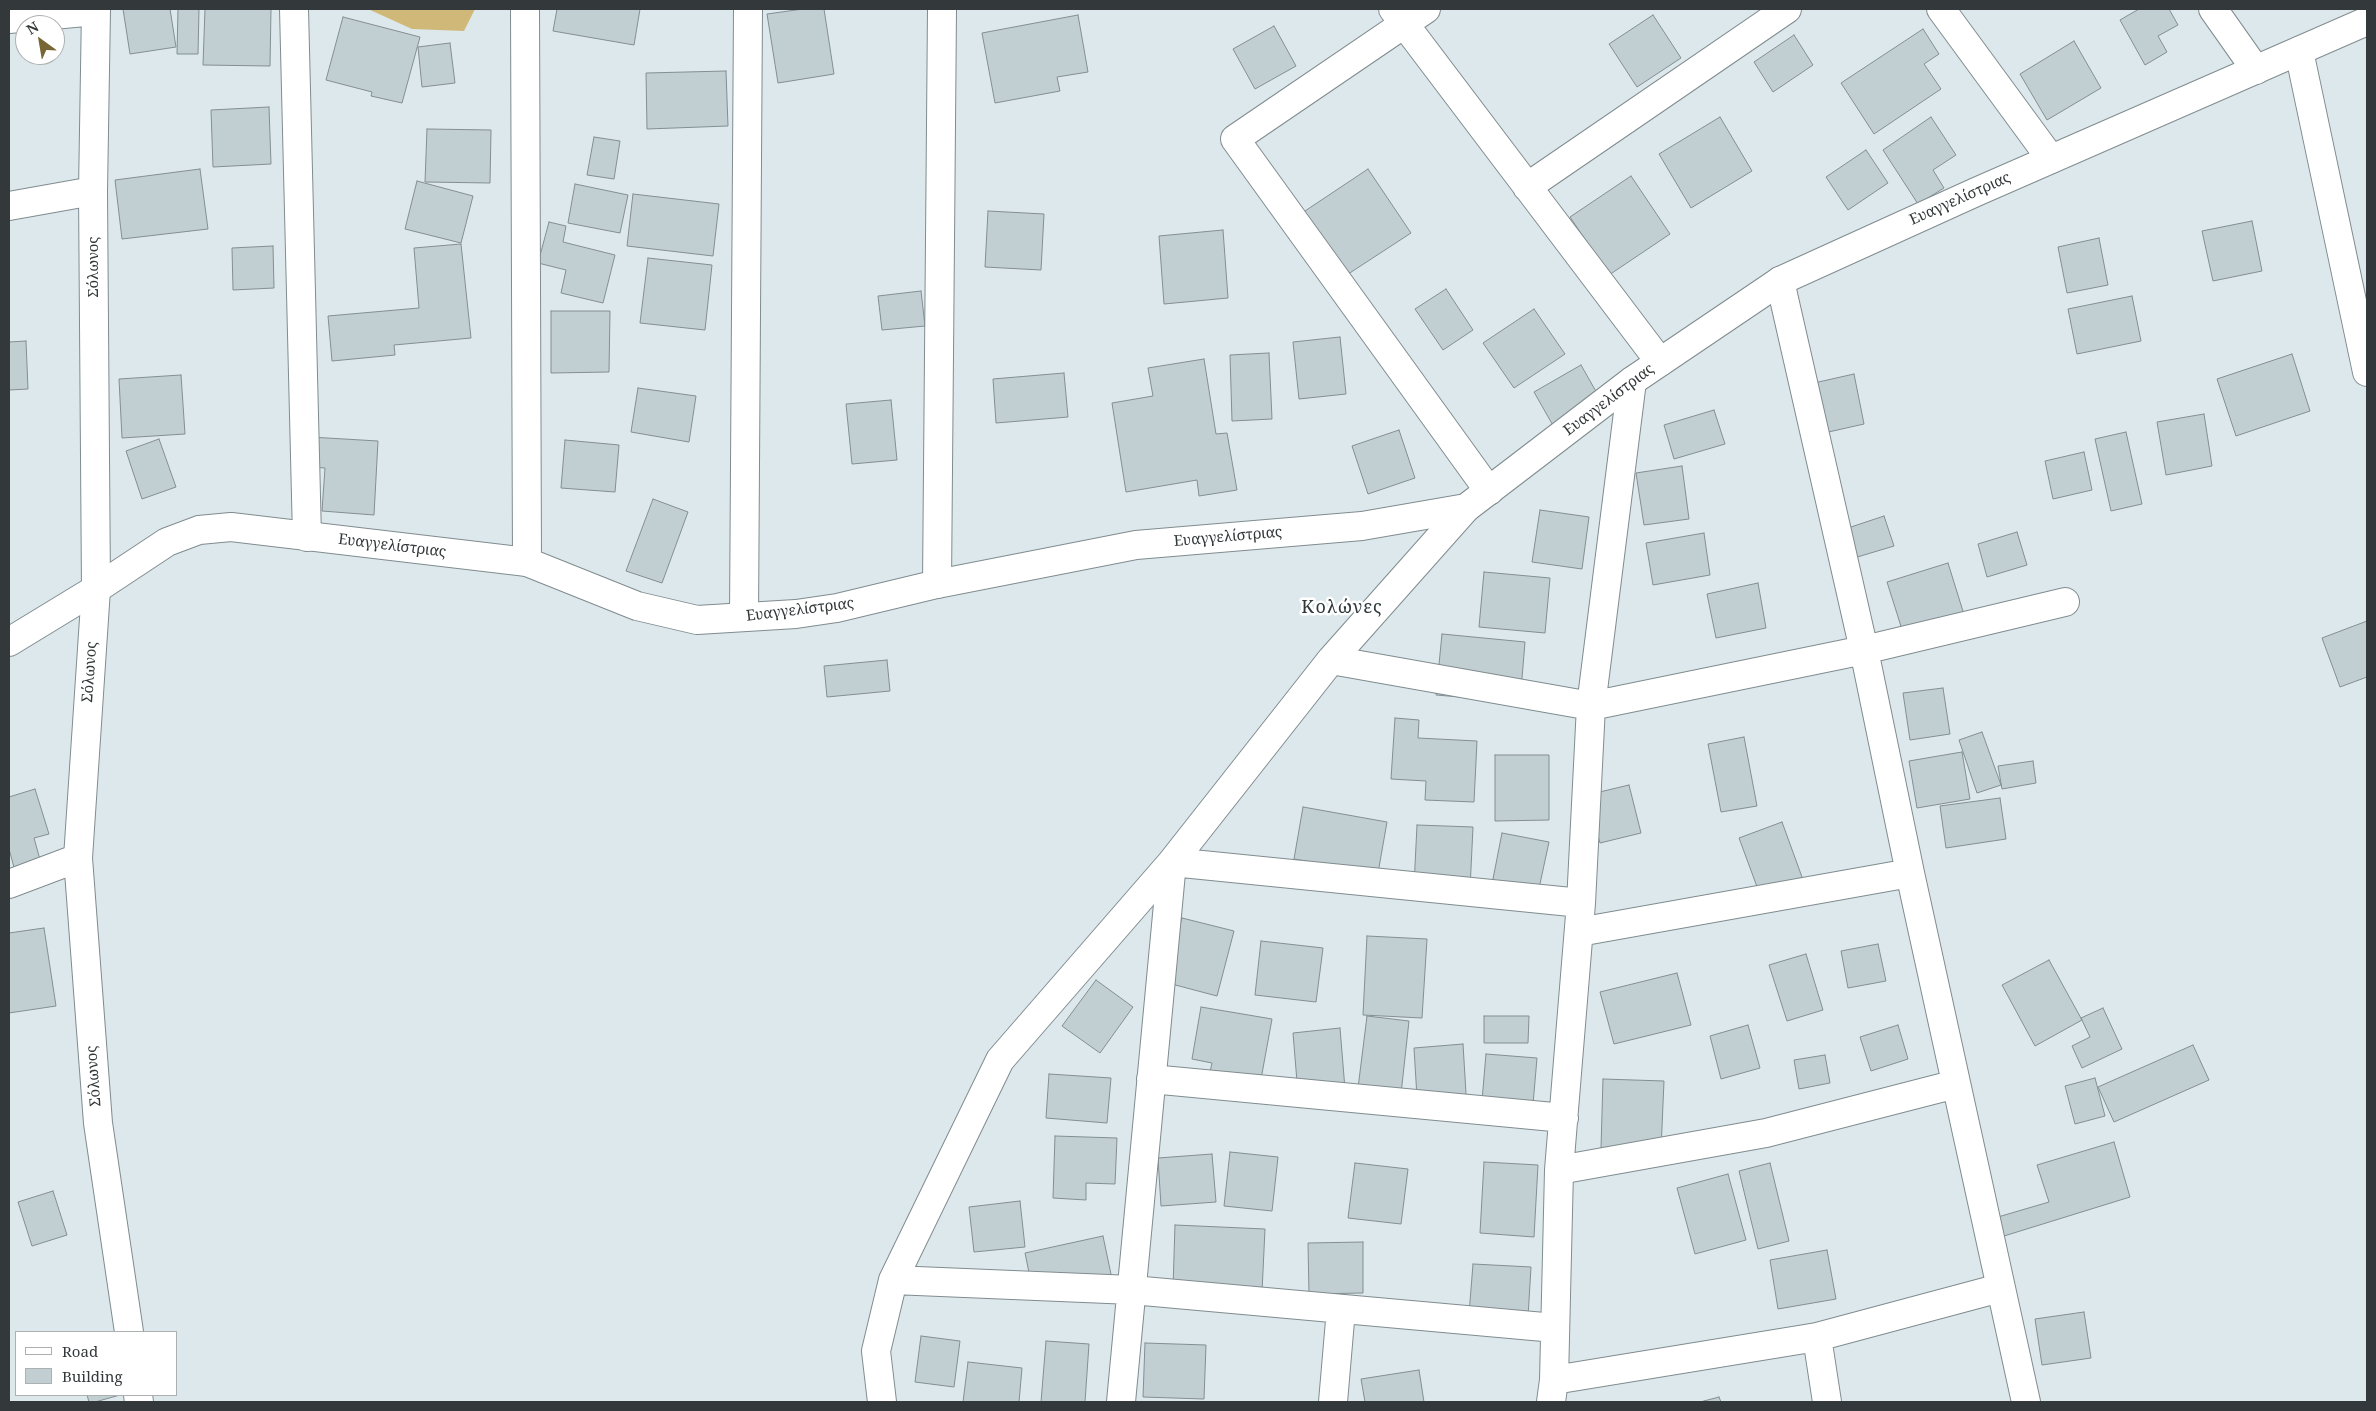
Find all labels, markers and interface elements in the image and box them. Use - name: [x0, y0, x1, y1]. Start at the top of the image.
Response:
- north arrow: [15, 15, 65, 65]
- text: N: [23, 17, 42, 39]
- street label: Ευαγγελίστριας: [1907, 169, 2013, 229]
- street label: Σόλωνος: [85, 236, 103, 298]
- street label: Ευαγγελίστριας: [1560, 360, 1658, 440]
- street label: Ευαγγελίστριας: [1173, 523, 1283, 551]
- street label: Ευαγγελίστριας: [337, 530, 447, 562]
- street label: Ευαγγελίστριας: [745, 594, 855, 626]
- district label: Κολώνες: [1300, 597, 1384, 619]
- street label: Σόλωνος: [79, 641, 101, 703]
- street label: Σόλωνος: [83, 1045, 105, 1107]
- legend: [15, 1331, 178, 1396]
- text: Road: [62, 1341, 98, 1361]
- text: Building: [62, 1366, 123, 1386]

